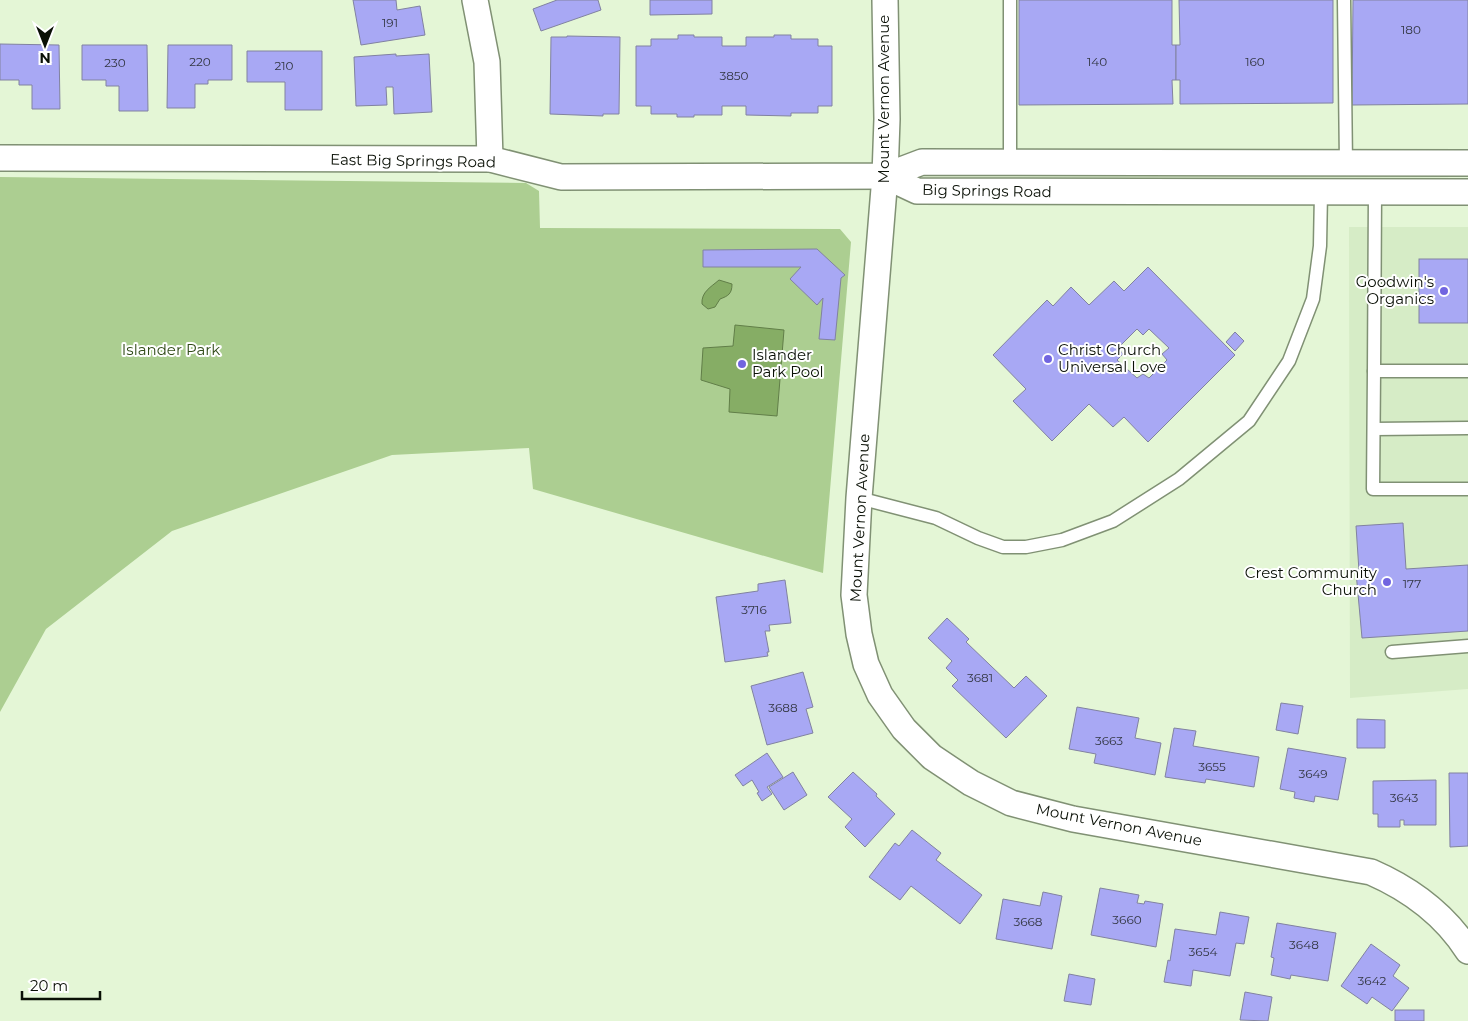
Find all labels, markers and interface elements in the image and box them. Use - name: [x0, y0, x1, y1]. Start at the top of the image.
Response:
- house number: 191: [382, 15, 398, 30]
- street label: Mount Vernon Avenue: [874, 15, 893, 183]
- north arrow: [20, 20, 70, 70]
- house number: 180: [1401, 22, 1421, 37]
- text: N: [39, 49, 51, 67]
- house number: 220: [189, 54, 211, 69]
- house number: 140: [1087, 54, 1107, 69]
- house number: 160: [1245, 54, 1265, 69]
- house number: 230: [104, 55, 126, 70]
- house number: 210: [274, 58, 294, 73]
- house number: 3850: [719, 68, 749, 83]
- street label: East Big Springs Road: [330, 150, 496, 171]
- street label: Big Springs Road: [922, 180, 1052, 201]
- place label: Goodwin's Organics: [1356, 272, 1434, 308]
- marker: Goodwin's Organics: [1438, 285, 1450, 297]
- park label: Islander Park: [122, 340, 220, 359]
- place label: Christ Church Universal Love: [1058, 340, 1166, 376]
- place label: Islander Park Pool: [752, 345, 824, 381]
- marker: Christ Church Universal Love: [1042, 353, 1054, 365]
- marker: Islander Park Pool: [736, 358, 748, 370]
- street label: Mount Vernon Avenue: [846, 433, 873, 603]
- place label: Crest Community Church: [1245, 563, 1378, 599]
- marker: Crest Community Church: [1381, 576, 1393, 588]
- house number: 177: [1403, 576, 1421, 591]
- house number: 3716: [741, 602, 767, 617]
- house number: 3681: [967, 670, 993, 685]
- house number: 3688: [768, 700, 798, 715]
- house number: 3663: [1095, 733, 1123, 748]
- house number: 3655: [1198, 759, 1226, 774]
- house number: 3649: [1298, 766, 1328, 781]
- house number: 3643: [1390, 790, 1419, 805]
- street label: Mount Vernon Avenue: [1034, 799, 1204, 850]
- house number: 3660: [1112, 912, 1142, 927]
- house number: 3668: [1013, 914, 1043, 929]
- house number: 3648: [1289, 937, 1319, 952]
- house number: 3654: [1189, 944, 1217, 959]
- scale bar: [22, 968, 100, 1000]
- house number: 3642: [1358, 973, 1387, 988]
- text: 20 m: [30, 976, 68, 995]

